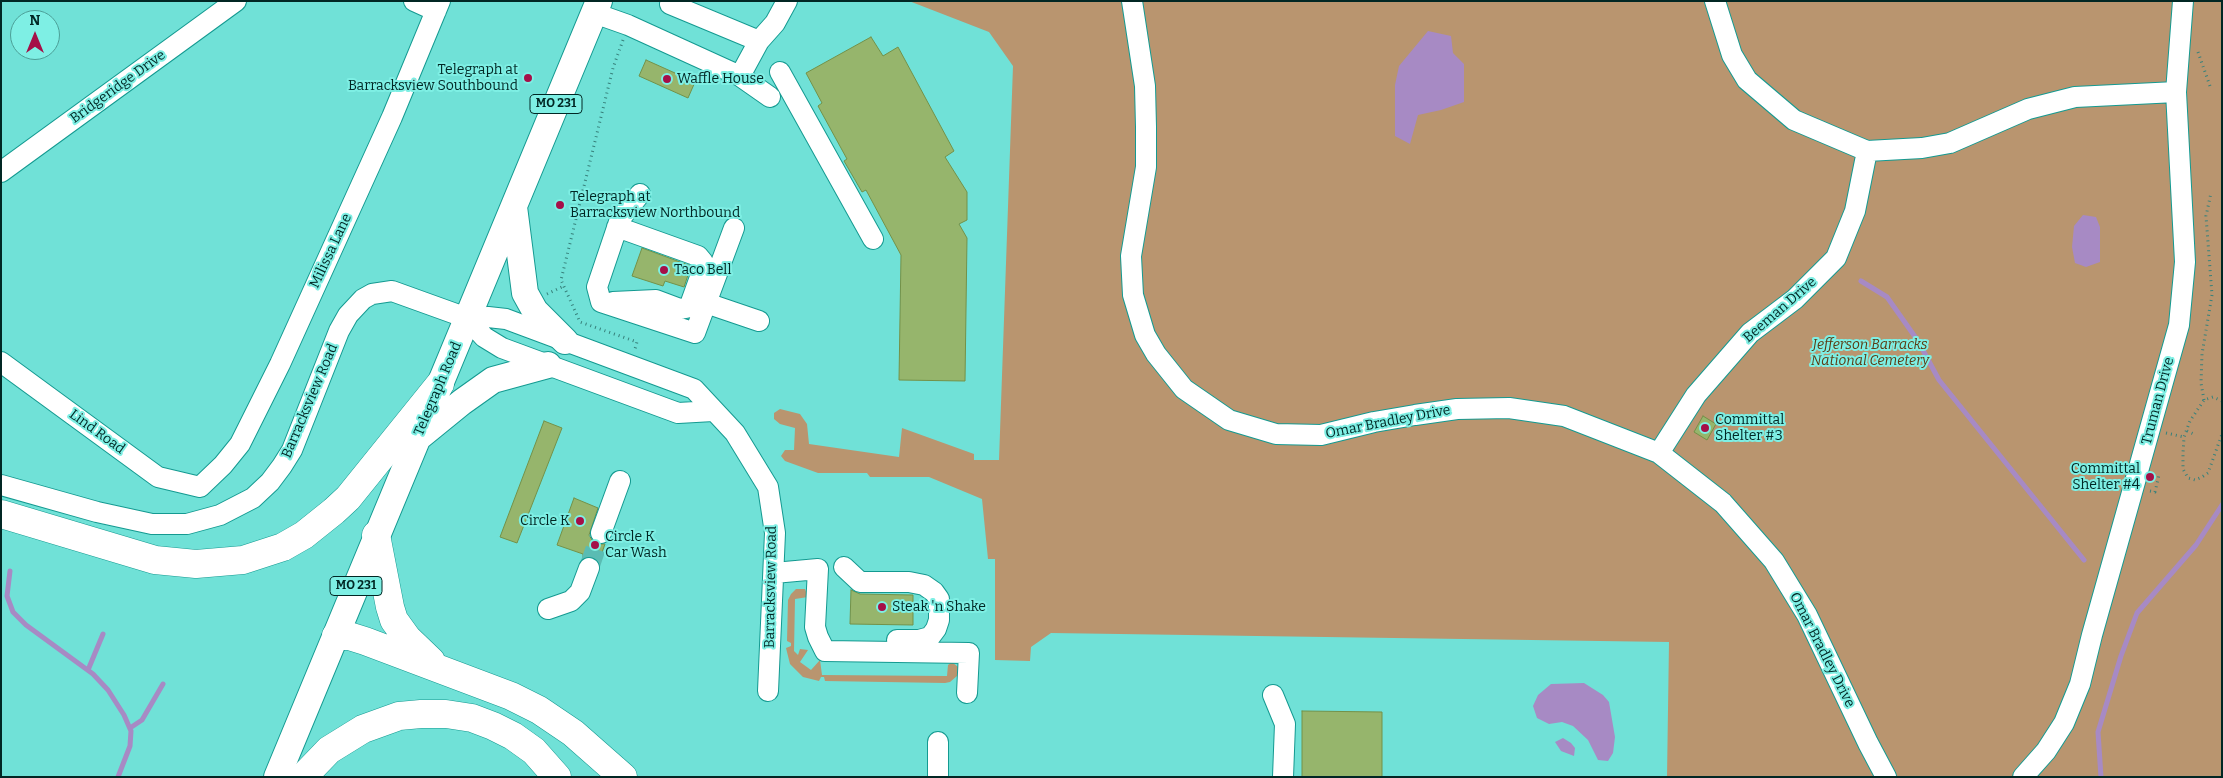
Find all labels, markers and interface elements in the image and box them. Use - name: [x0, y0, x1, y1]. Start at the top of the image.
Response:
- north arrow: [10, 10, 60, 60]
- text: N: [30, 12, 40, 29]
- street label: Bridgeridge Drive: [67, 47, 169, 127]
- place label: Telegraph at Barracksview Southbound: [348, 62, 518, 94]
- place label: Waffle House: [677, 71, 764, 87]
- marker: Telegraph at Barracksview Southbound: [522, 72, 534, 84]
- marker: Waffle House: [661, 73, 673, 85]
- road number: MO 231: [530, 95, 582, 114]
- place label: Telegraph at Barracksview Northbound: [570, 189, 740, 222]
- marker: Telegraph at Barracksview Northbound: [554, 199, 566, 211]
- street label: Milissa Lane: [306, 211, 356, 291]
- place label: Taco Bell: [674, 262, 731, 278]
- marker: Taco Bell: [658, 264, 670, 276]
- street label: Beeman Drive: [1740, 274, 1820, 346]
- park label: Jefferson Barracks National Cemetery: [1811, 337, 1929, 370]
- street label: Telegraph Road: [411, 339, 465, 439]
- street label: Barracksview Road: [278, 341, 342, 461]
- street label: Truman Drive: [2138, 355, 2178, 447]
- street label: Omar Bradley Drive: [1324, 402, 1452, 442]
- street label: Lind Road: [66, 406, 128, 458]
- place label: Committal Shelter #3: [1715, 412, 1784, 444]
- marker: Committal Shelter #3: [1699, 422, 1711, 434]
- place label: Committal Shelter #4: [2071, 461, 2140, 494]
- marker: Committal Shelter #4: [2144, 471, 2156, 483]
- place label: Circle K: [520, 513, 570, 529]
- marker: Circle K: [574, 515, 586, 527]
- street label: Barracksview Road: [762, 526, 780, 648]
- place label: Circle K Car Wash: [605, 529, 667, 562]
- marker: Circle K Car Wash: [589, 539, 601, 551]
- road number: MO 231: [330, 576, 382, 596]
- street label: Omar Bradley Drive: [1786, 590, 1858, 710]
- place label: Steak 'n Shake: [892, 599, 986, 615]
- marker: Steak 'n Shake: [876, 601, 888, 613]

